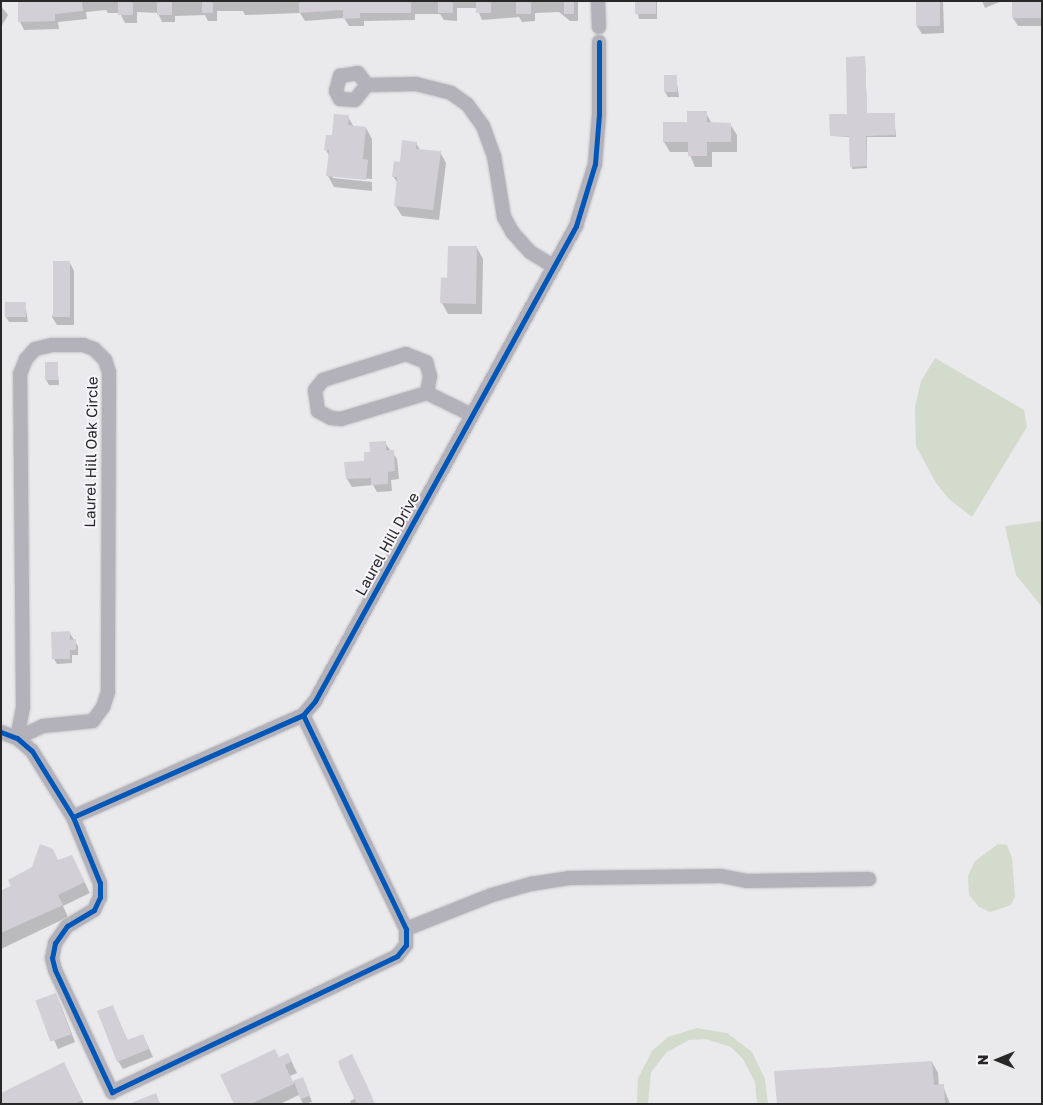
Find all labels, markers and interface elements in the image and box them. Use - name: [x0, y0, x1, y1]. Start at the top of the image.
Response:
- street label: Laurel Hill Oak Circle: [81, 376, 101, 528]
- street label: Laurel Hill Drive: [351, 489, 423, 599]
- north arrow: [973, 1035, 1023, 1085]
- text: N: [974, 1055, 991, 1065]

